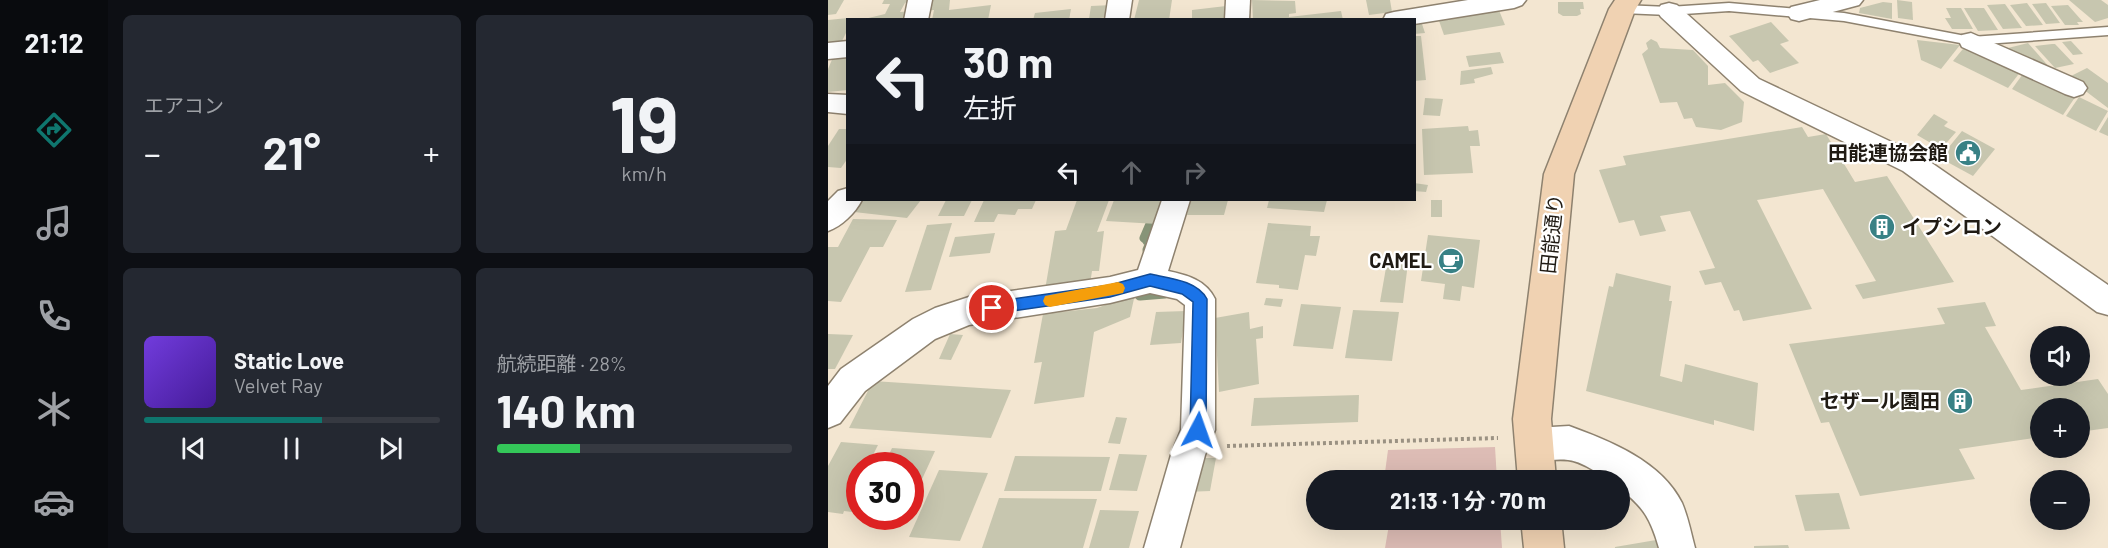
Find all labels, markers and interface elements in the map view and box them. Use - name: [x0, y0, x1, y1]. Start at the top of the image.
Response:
- text: 21:12: [24, 26, 84, 58]
- text: 30 m: [963, 36, 1053, 86]
- icon: left: [864, 42, 942, 120]
- text: 19: [610, 75, 679, 169]
- text: 左折: [963, 91, 1017, 123]
- text: エアコン: [144, 93, 224, 117]
- icon: directions: [33, 109, 75, 151]
- text: 21°: [263, 125, 321, 179]
- text: −: [144, 133, 161, 173]
- text: +: [423, 133, 440, 173]
- public building icon: 田能連協会館: [1953, 138, 1983, 168]
- place label: 田能連協会館: [1828, 140, 1948, 164]
- icon: left: [1052, 156, 1085, 189]
- icon: ahead: [1115, 156, 1148, 189]
- icon: right: [1178, 156, 1211, 189]
- text: km/h: [622, 161, 667, 185]
- street label: 田能通り: [1535, 193, 1567, 275]
- icon: music: [33, 202, 75, 244]
- building icon: イプシロン: [1867, 212, 1897, 242]
- place label: イプシロン: [1902, 214, 2002, 238]
- cafe icon: CAMEL: [1436, 246, 1466, 276]
- place label: CAMEL: [1369, 248, 1432, 272]
- pin: [966, 282, 1017, 333]
- icon: arrive: [975, 291, 1008, 324]
- icon: phone: [33, 295, 75, 337]
- map controls: [2030, 326, 2090, 530]
- button: sound: [2030, 326, 2090, 386]
- text: Static Love: [234, 347, 344, 373]
- text: 航続距離 · 28%: [497, 351, 627, 375]
- text: Velvet Ray: [234, 373, 323, 397]
- text: 140 km: [497, 383, 636, 437]
- building icon: セザール園田: [1945, 386, 1975, 416]
- icon: climate: [33, 388, 75, 430]
- place label: セザール園田: [1820, 388, 1940, 412]
- position arrow: [1166, 398, 1230, 462]
- button: +: [2030, 398, 2090, 458]
- icon: previous: [177, 432, 210, 465]
- icon: pause: [275, 432, 308, 465]
- icon: next: [374, 432, 407, 465]
- speed limit sign: 30: [846, 452, 924, 530]
- button: −: [2030, 470, 2090, 530]
- icon: car: [33, 481, 75, 523]
- text: 21:13 · 1 分 · 70 m: [1390, 487, 1546, 513]

